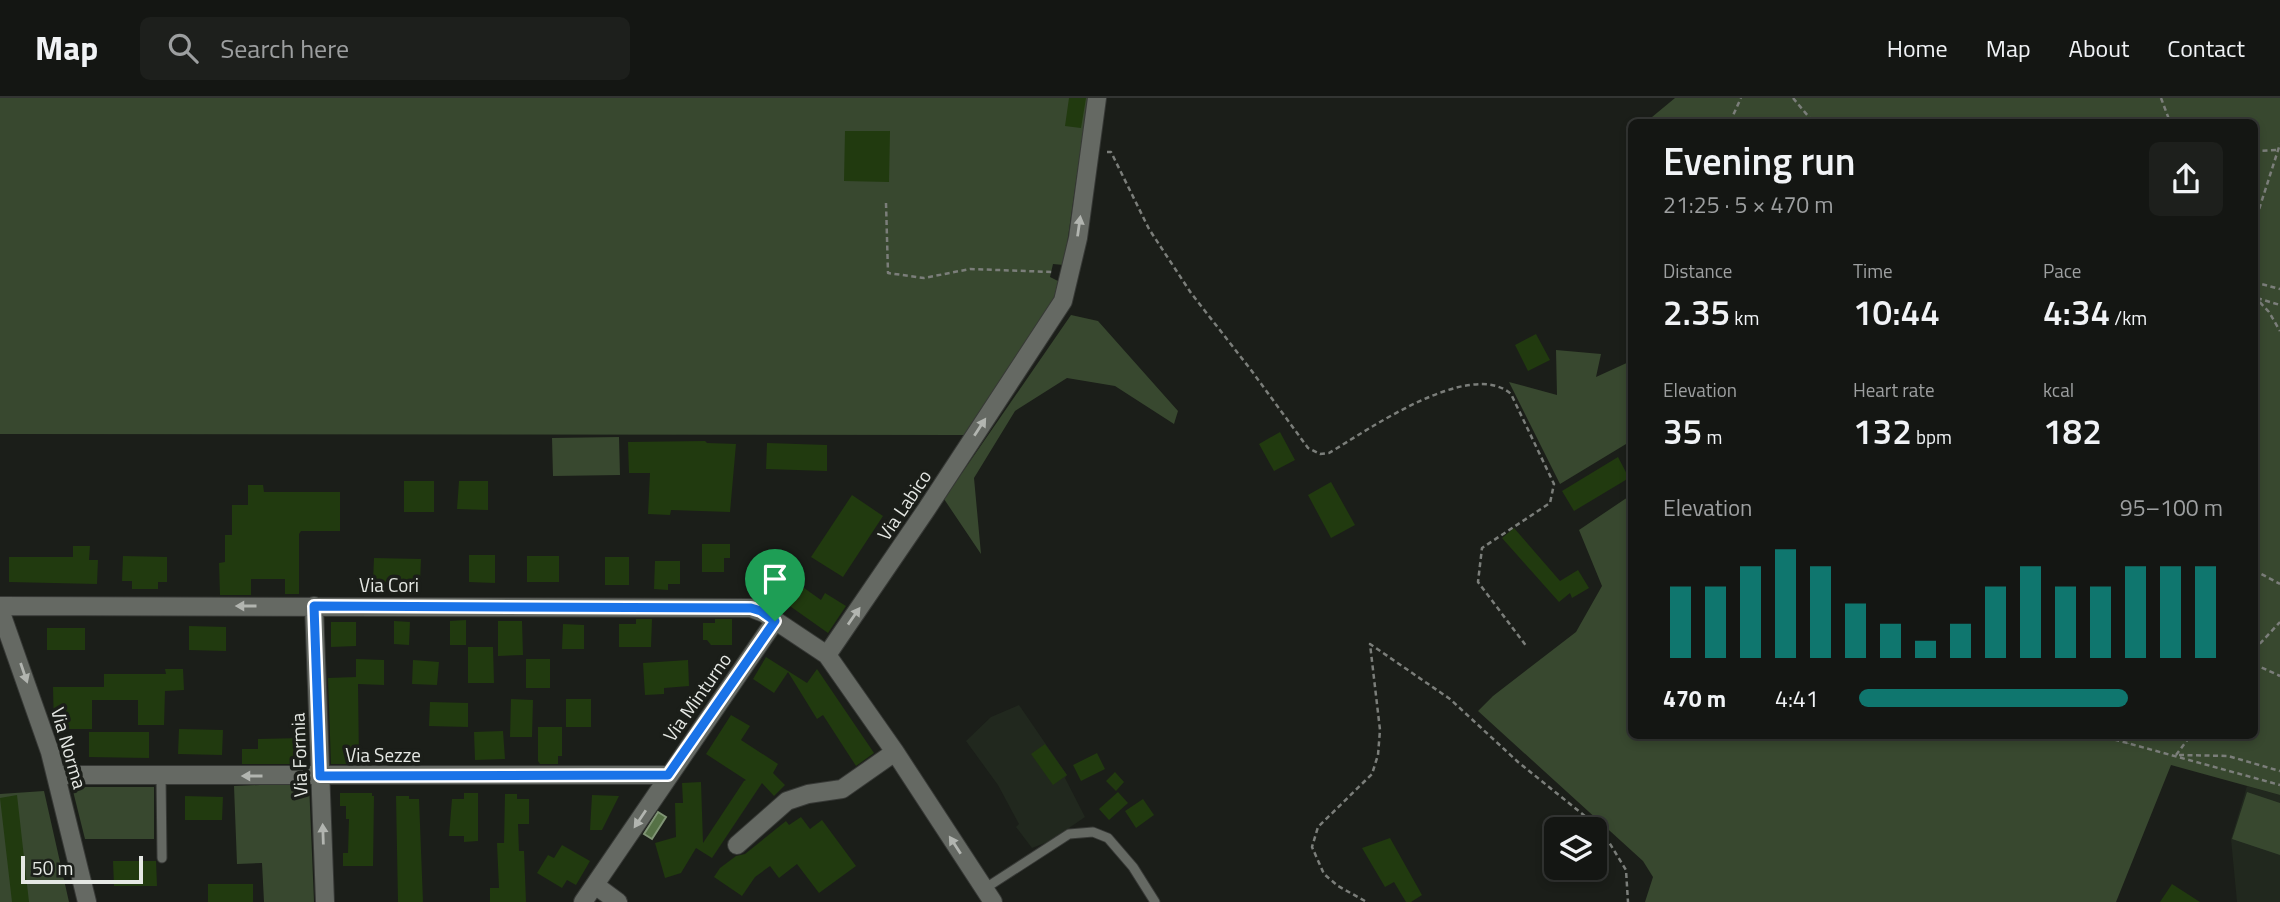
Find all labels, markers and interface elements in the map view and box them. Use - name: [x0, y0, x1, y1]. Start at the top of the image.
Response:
- search box: [140, 17, 630, 80]
- text: Map: [35, 23, 98, 73]
- icon: search: [164, 29, 202, 67]
- text: Search here: [220, 29, 349, 68]
- text: Home: [1887, 30, 1948, 66]
- text: Map: [1986, 30, 2031, 66]
- text: About: [2069, 30, 2129, 66]
- text: Contact: [2167, 30, 2245, 66]
- text: Evening run: [1663, 132, 1856, 190]
- button: share: [2149, 142, 2223, 216]
- text: 21:25 · 5 × 470 m: [1663, 187, 1833, 222]
- one-way arrow: [1074, 215, 1085, 237]
- text: Distance: [1663, 256, 1732, 285]
- text: Time: [1853, 256, 1893, 285]
- text: Pace: [2043, 256, 2081, 285]
- text: 2.35: [1663, 285, 1730, 339]
- text: 10:44: [1853, 285, 1940, 339]
- text: 4:34: [2043, 285, 2110, 339]
- text: km: [1730, 303, 1759, 332]
- text: /km: [2110, 303, 2147, 332]
- text: Elevation: [1663, 375, 1737, 404]
- text: Heart rate: [1853, 375, 1935, 404]
- text: kcal: [2043, 375, 2074, 404]
- text: 35: [1663, 404, 1702, 458]
- text: 132: [1853, 404, 1912, 458]
- text: 182: [2043, 404, 2102, 458]
- one-way arrow: [973, 418, 987, 436]
- text: m: [1702, 422, 1722, 451]
- text: bpm: [1912, 422, 1952, 451]
- street label: Via Labico: [869, 463, 938, 546]
- text: Elevation: [1663, 490, 1752, 525]
- text: 95–100 m: [2120, 490, 2223, 525]
- pin: [745, 549, 805, 621]
- icon: arrive: [756, 560, 794, 598]
- street label: Via Cori: [359, 570, 419, 599]
- one-way arrow: [234, 600, 256, 612]
- one-way arrow: [847, 607, 861, 625]
- street label: Via Minturno: [655, 646, 738, 747]
- one-way arrow: [19, 663, 30, 684]
- text: 470 m: [1663, 681, 1726, 716]
- text: 4:41: [1775, 681, 1819, 716]
- street label: Via Norma: [44, 704, 95, 793]
- street label: Via Formia: [283, 712, 314, 798]
- street label: Via Sezze: [345, 740, 421, 769]
- one-way arrow: [241, 770, 263, 782]
- one-way arrow: [633, 810, 647, 828]
- map controls: [1544, 817, 1607, 880]
- button: layers: [1544, 817, 1607, 880]
- one-way arrow: [317, 823, 328, 845]
- one-way arrow: [949, 835, 962, 855]
- scale bar: [21, 853, 144, 885]
- text: 50 m: [32, 853, 73, 882]

